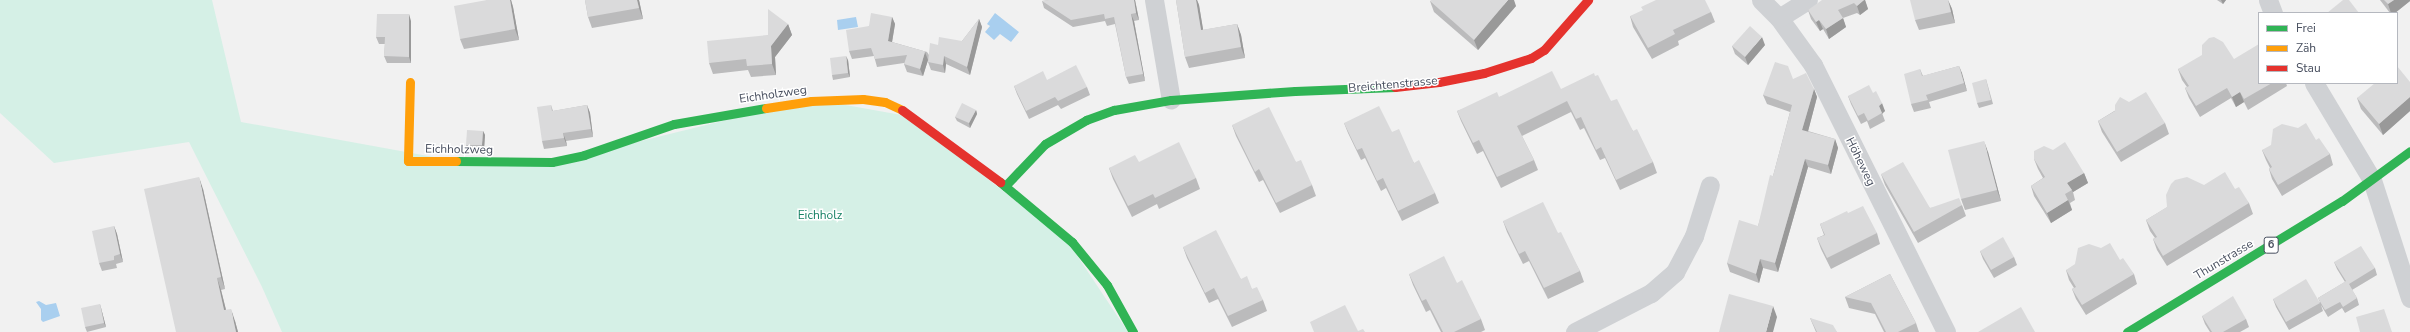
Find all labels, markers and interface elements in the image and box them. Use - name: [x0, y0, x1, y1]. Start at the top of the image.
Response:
- legend: [2258, 12, 2398, 84]
- text: Frei: [2296, 20, 2316, 36]
- text: Zäh: [2296, 40, 2316, 56]
- text: Stau: [2296, 60, 2321, 76]
- street label: Breichtenstrasse: [1348, 74, 1438, 96]
- street label: Eichholzweg: [738, 83, 808, 107]
- street label: Höheweg: [1842, 135, 1878, 189]
- street label: Eichholzweg: [425, 142, 493, 158]
- park label: Eichholz: [798, 209, 842, 223]
- road number: 6: [2263, 236, 2279, 254]
- street label: Thunstrasse: [2192, 237, 2256, 283]

